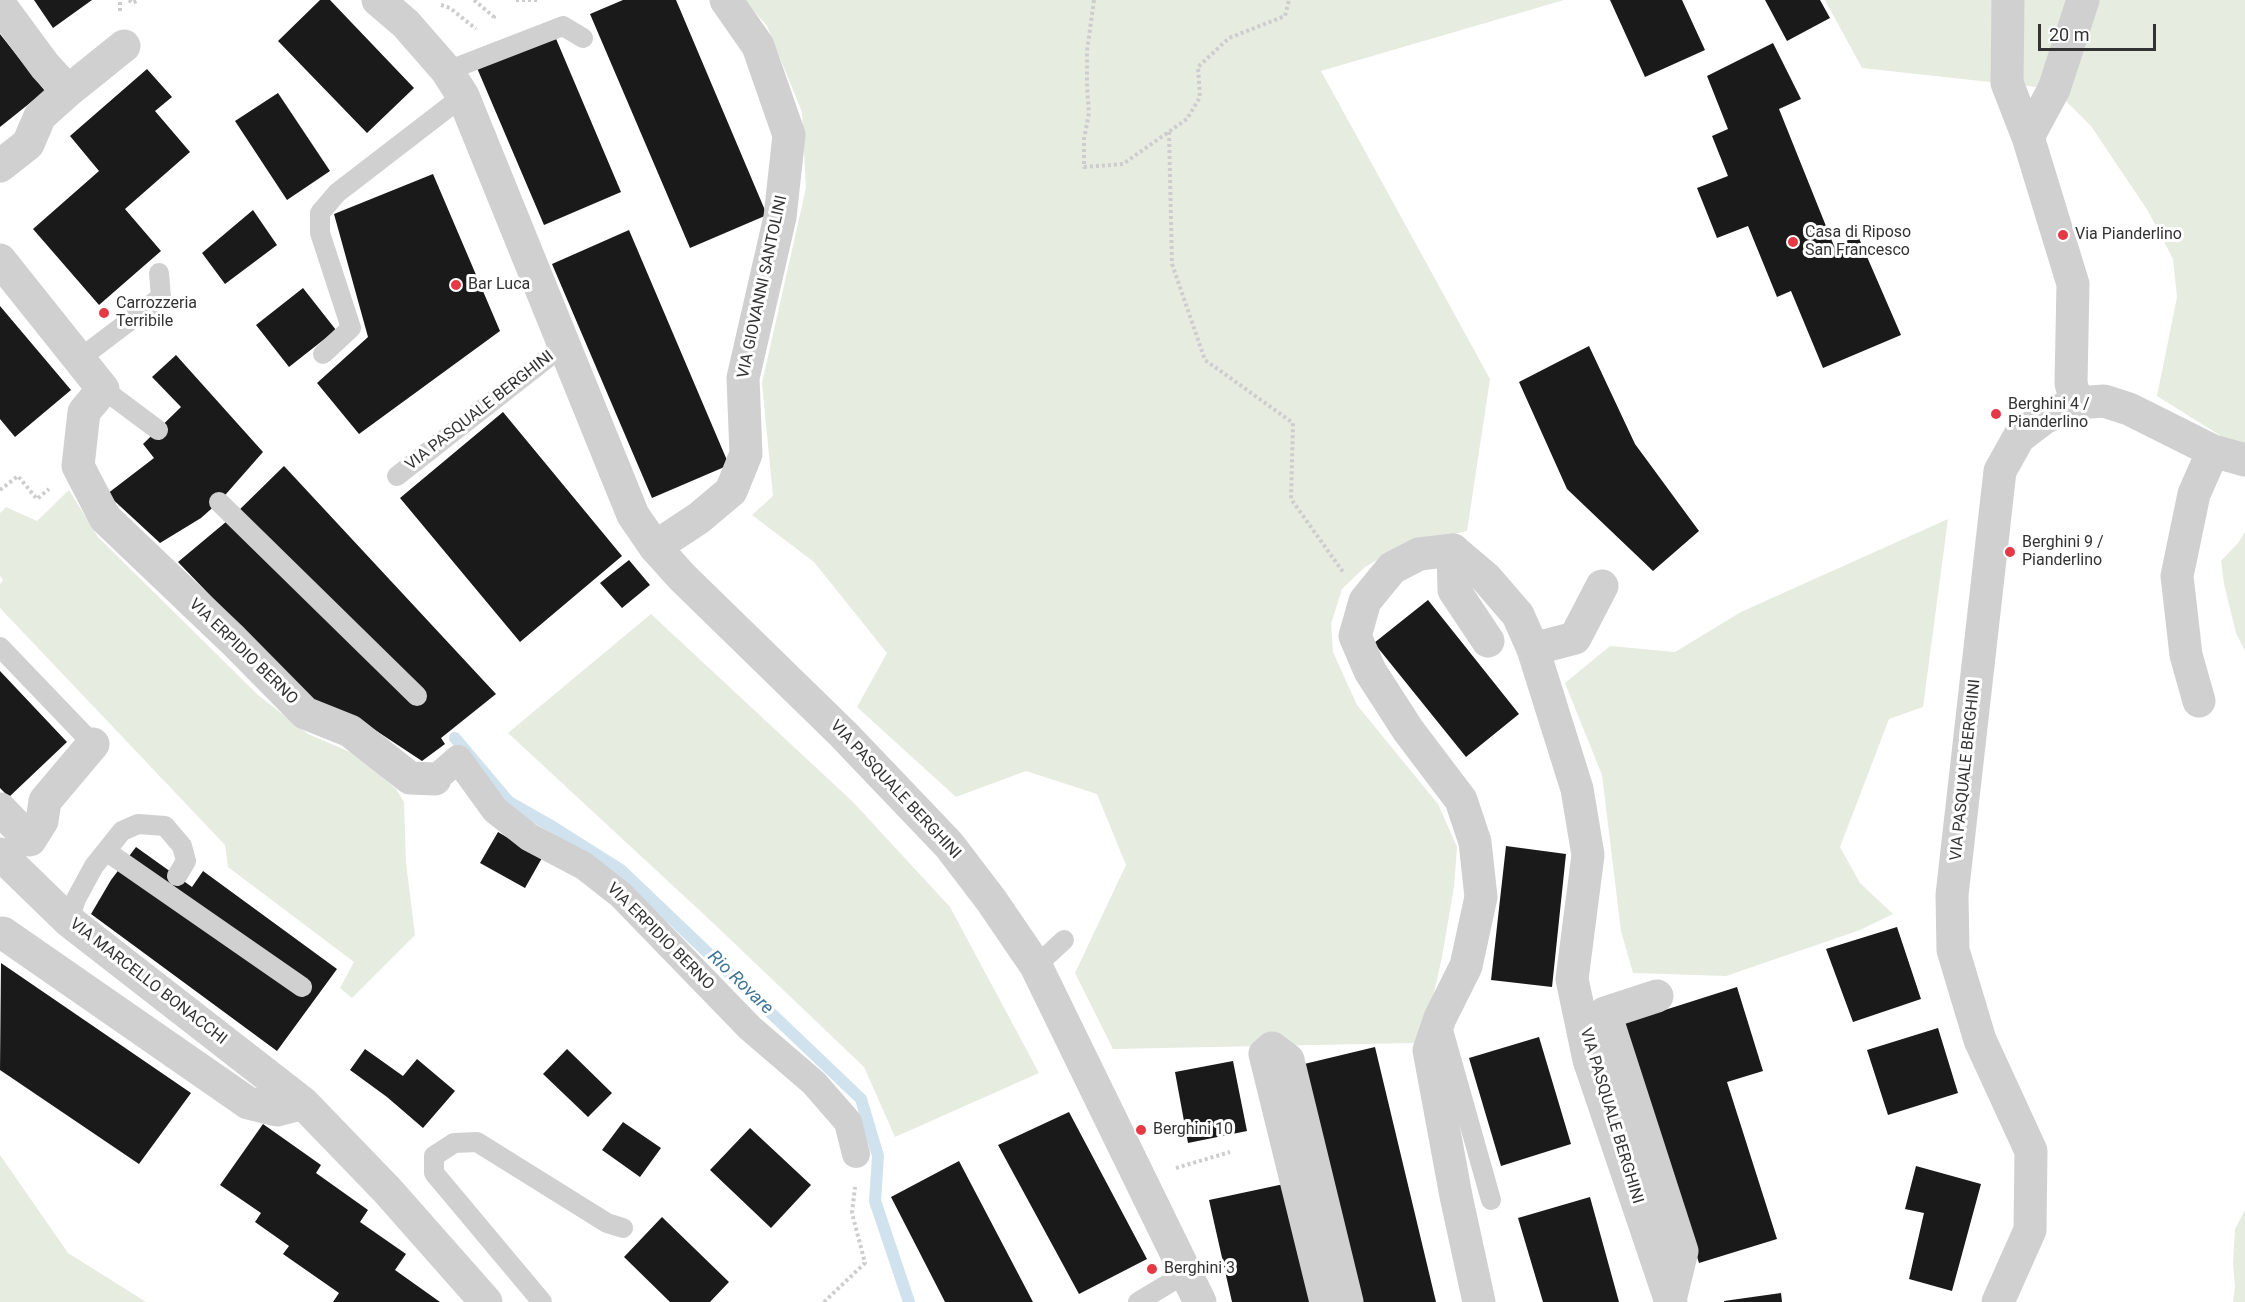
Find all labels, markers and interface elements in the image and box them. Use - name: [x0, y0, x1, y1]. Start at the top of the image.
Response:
- scale bar: [2041, 12, 2160, 50]
- text: 20 m: [2049, 24, 2089, 45]
- street label: VIA GIOVANNI SANTOLINI: [734, 194, 792, 380]
- place label: Casa di Riposo San Francesco: [1805, 223, 1911, 261]
- place label: Via Pianderlino: [2075, 225, 2182, 245]
- marker: Via Pianderlino: [2056, 228, 2070, 242]
- marker: Casa di Riposo San Francesco: [1786, 235, 1800, 249]
- place label: Bar Luca: [468, 275, 530, 295]
- marker: Bar Luca: [449, 278, 463, 292]
- place label: Carrozzeria Terribile: [116, 294, 197, 332]
- marker: Carrozzeria Terribile: [97, 306, 111, 320]
- street label: VIA PASQUALE BERGHINI: [402, 347, 558, 475]
- place label: Berghini 4 / Pianderlino: [2008, 395, 2090, 433]
- marker: Berghini 4 / Pianderlino: [1989, 407, 2003, 421]
- place label: Berghini 9 / Pianderlino: [2022, 533, 2104, 571]
- marker: Berghini 9 / Pianderlino: [2003, 545, 2017, 559]
- street label: VIA ERPIDIO BERNO: [185, 595, 301, 709]
- street label: VIA PASQUALE BERGHINI: [1947, 678, 1985, 862]
- street label: VIA PASQUALE BERGHINI: [826, 717, 964, 863]
- street label: VIA ERPIDIO BERNO: [602, 879, 718, 995]
- street label: VIA MARCELLO BONACCHI: [66, 915, 230, 1049]
- water label: Rio Rovare: [703, 946, 777, 1020]
- street label: VIA PASQUALE BERGHINI: [1575, 1026, 1647, 1206]
- place label: Berghini 10: [1153, 1120, 1233, 1140]
- marker: Berghini 10: [1134, 1123, 1148, 1137]
- place label: Berghini 3: [1164, 1259, 1235, 1279]
- marker: Berghini 3: [1145, 1262, 1159, 1276]

